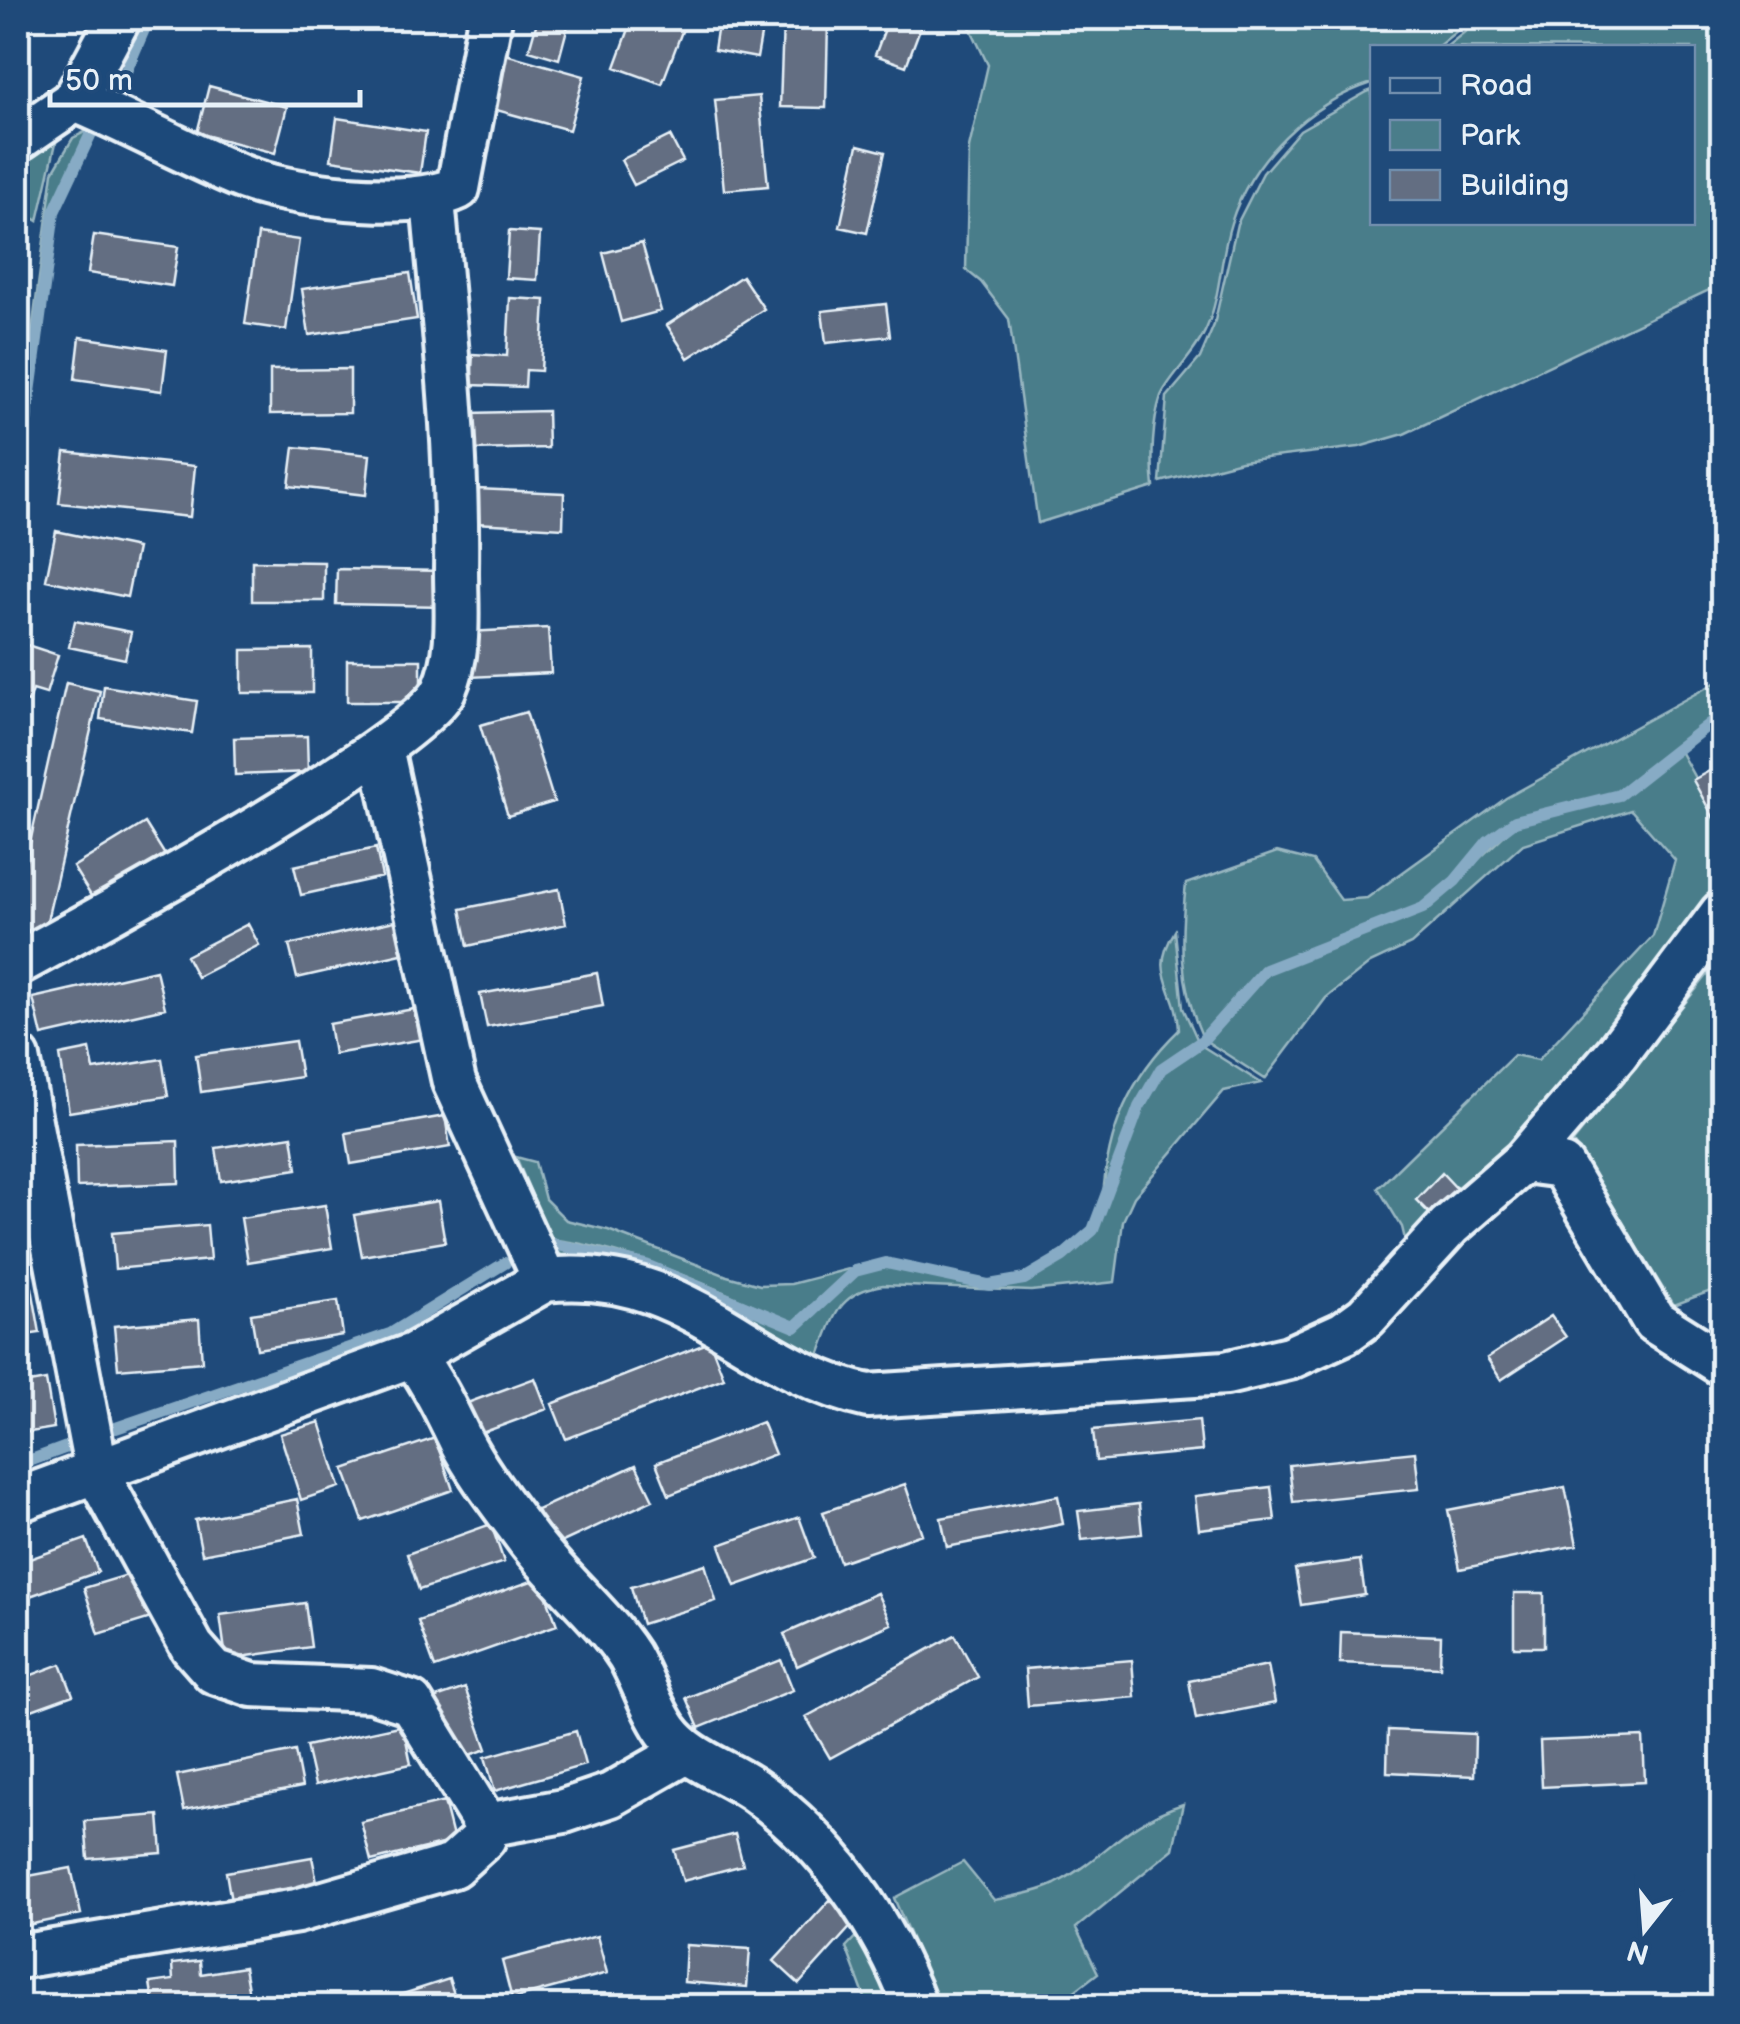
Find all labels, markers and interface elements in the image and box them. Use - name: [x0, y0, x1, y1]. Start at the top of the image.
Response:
- scale bar: [50, 45, 360, 107]
- legend: [1370, 45, 1695, 225]
- text: 50 m: [65, 63, 133, 99]
- text: Road: [1460, 68, 1533, 104]
- text: Park: [1460, 118, 1520, 154]
- text: Building: [1460, 168, 1569, 204]
- north arrow: [1595, 1879, 1695, 1979]
- text: N: [1623, 1933, 1653, 1970]

